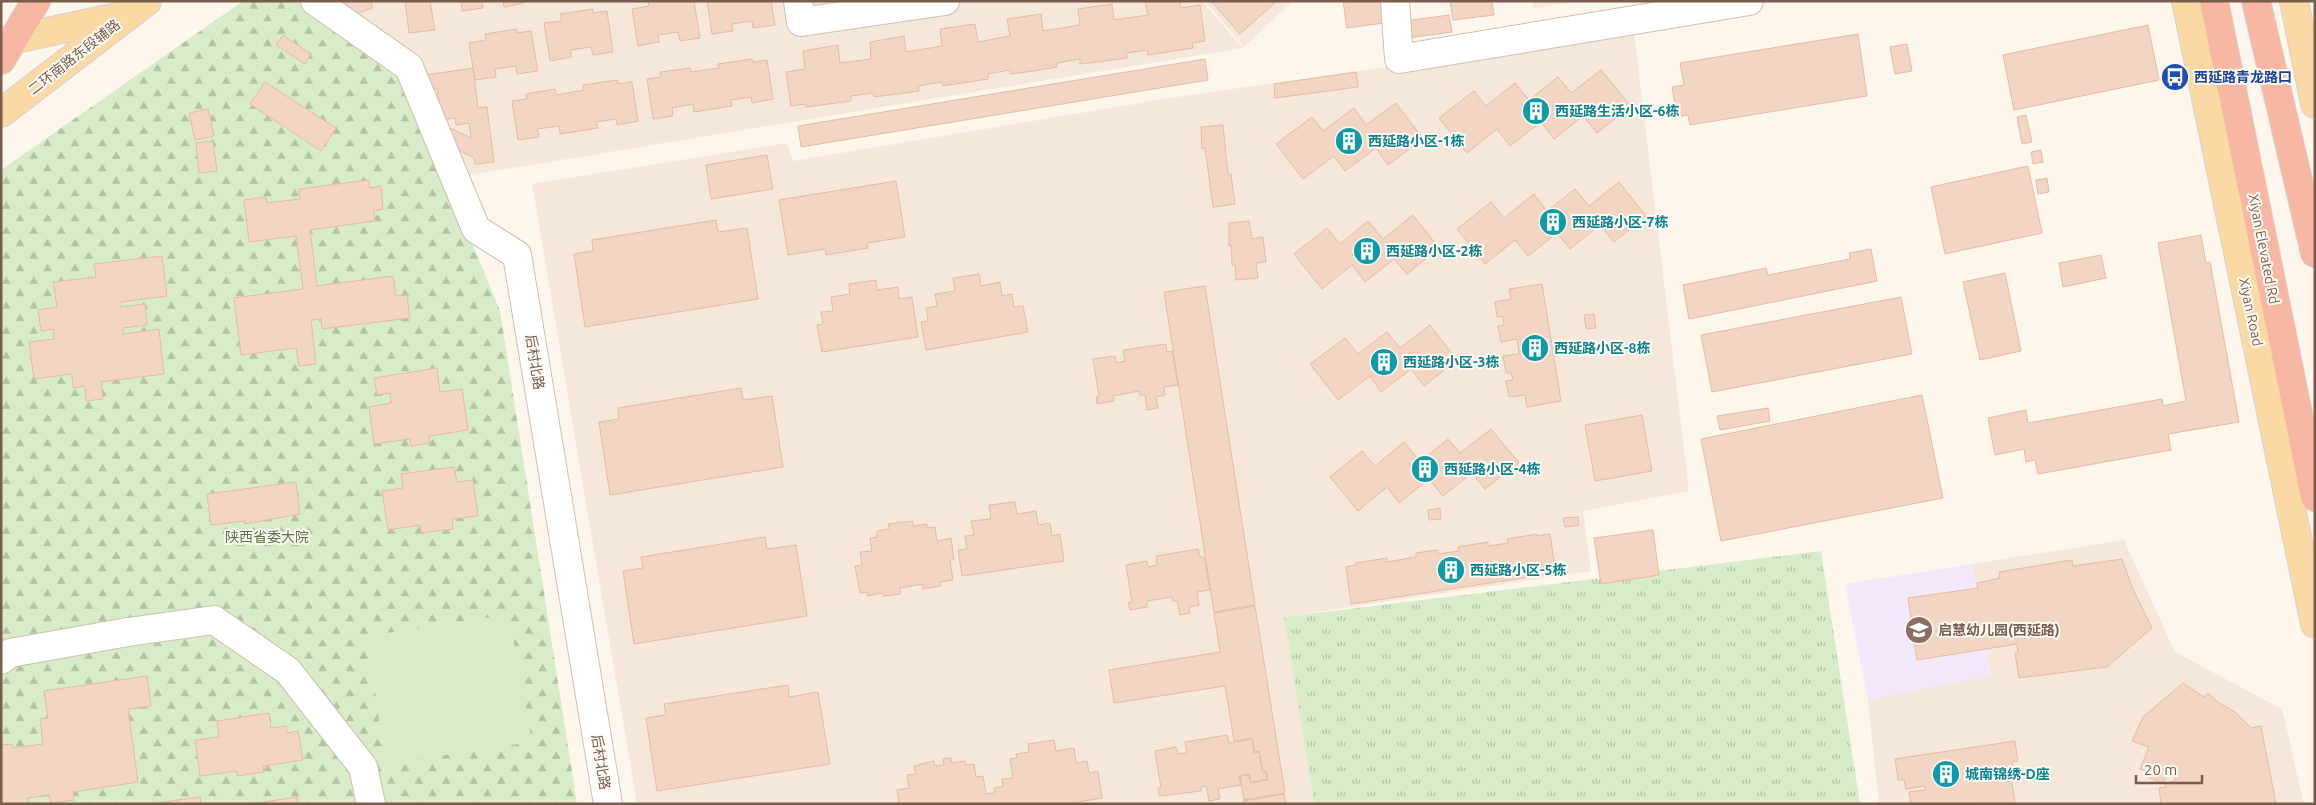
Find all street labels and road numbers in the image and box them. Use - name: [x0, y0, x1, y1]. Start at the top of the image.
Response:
- street label: 二环南路东段辅路: [25, 16, 123, 98]
- street label: Xiyan Elevated Rd: [2245, 193, 2283, 305]
- street label: Xiyan Road: [2236, 276, 2266, 348]
- street label: 后村北路: [523, 333, 547, 391]
- street label: 后村北路: [589, 733, 613, 791]

